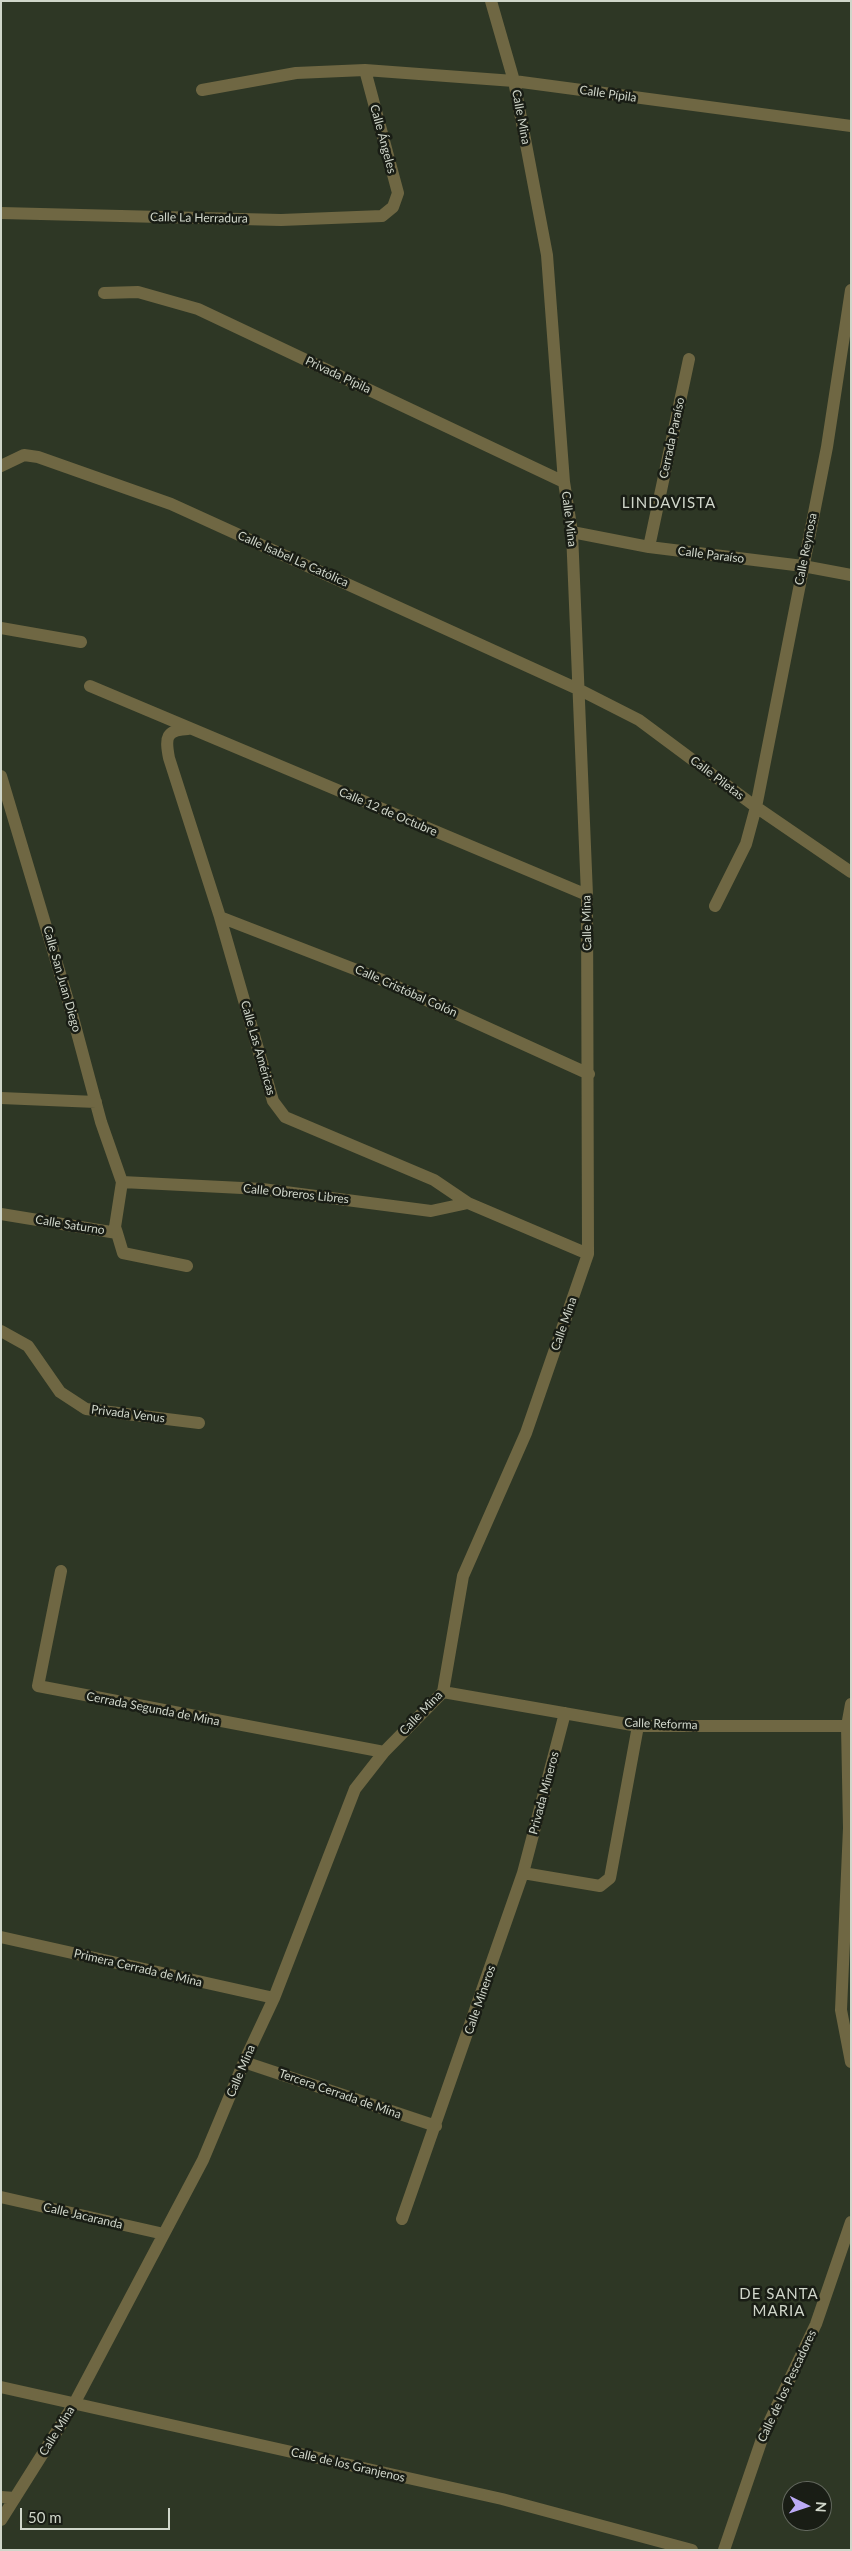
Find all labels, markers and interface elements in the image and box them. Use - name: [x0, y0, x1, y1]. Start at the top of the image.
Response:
- street label: Calle Pípila: [579, 83, 637, 105]
- street label: Calle Mina: [509, 88, 533, 146]
- street label: Calle Ángeles: [367, 103, 399, 175]
- street label: Calle La Herradura: [150, 210, 248, 226]
- street label: Privada Pípila: [303, 354, 373, 396]
- street label: Cerrada Paraíso: [656, 396, 688, 480]
- street label: Calle Mina: [558, 491, 580, 547]
- district label: LINDAVISTA: [621, 494, 717, 512]
- street label: Calle Reynosa: [792, 512, 820, 586]
- street label: Calle Isabel La Católica: [235, 528, 351, 590]
- street label: Calle Paraíso: [677, 544, 745, 566]
- street label: Calle Piletas: [687, 753, 747, 803]
- street label: Calle 12 de Octubre: [337, 785, 439, 839]
- street label: Calle Mina: [579, 895, 595, 951]
- street label: Calle San Juan Diego: [40, 924, 84, 1034]
- street label: Calle Cristóbal Colón: [353, 962, 459, 1020]
- street label: Calle Las Américas: [238, 999, 278, 1097]
- street label: Calle Obreros Libres: [242, 1181, 350, 1207]
- street label: Calle Saturno: [34, 1212, 106, 1238]
- street label: Calle Mina: [548, 1295, 580, 1353]
- street label: Privada Venus: [90, 1402, 166, 1426]
- street label: Calle Mina: [396, 1688, 446, 1738]
- street label: Cerrada Segunda de Mina: [85, 1689, 221, 1729]
- street label: Calle Reforma: [624, 1716, 698, 1732]
- street label: Privada Mineros: [526, 1750, 562, 1836]
- street label: Primera Cerrada de Mina: [72, 1946, 204, 1990]
- street label: Calle Mineros: [461, 1964, 499, 2036]
- street label: Calle Mina: [224, 2043, 258, 2099]
- street label: Tercera Cerrada de Mina: [277, 2066, 403, 2122]
- street label: Calle Jacaranda: [42, 2200, 124, 2232]
- district label: DE SANTA MARIA: [738, 2285, 820, 2320]
- street label: Calle de los Pescadores: [755, 2328, 819, 2444]
- street label: Calle Mina: [36, 2404, 78, 2458]
- street label: Calle de los Granjenos: [290, 2445, 406, 2485]
- north arrow: [782, 2481, 832, 2531]
- scale bar: [22, 2498, 172, 2530]
- text: N: [813, 2501, 830, 2513]
- text: 50 m: [28, 2508, 62, 2526]

